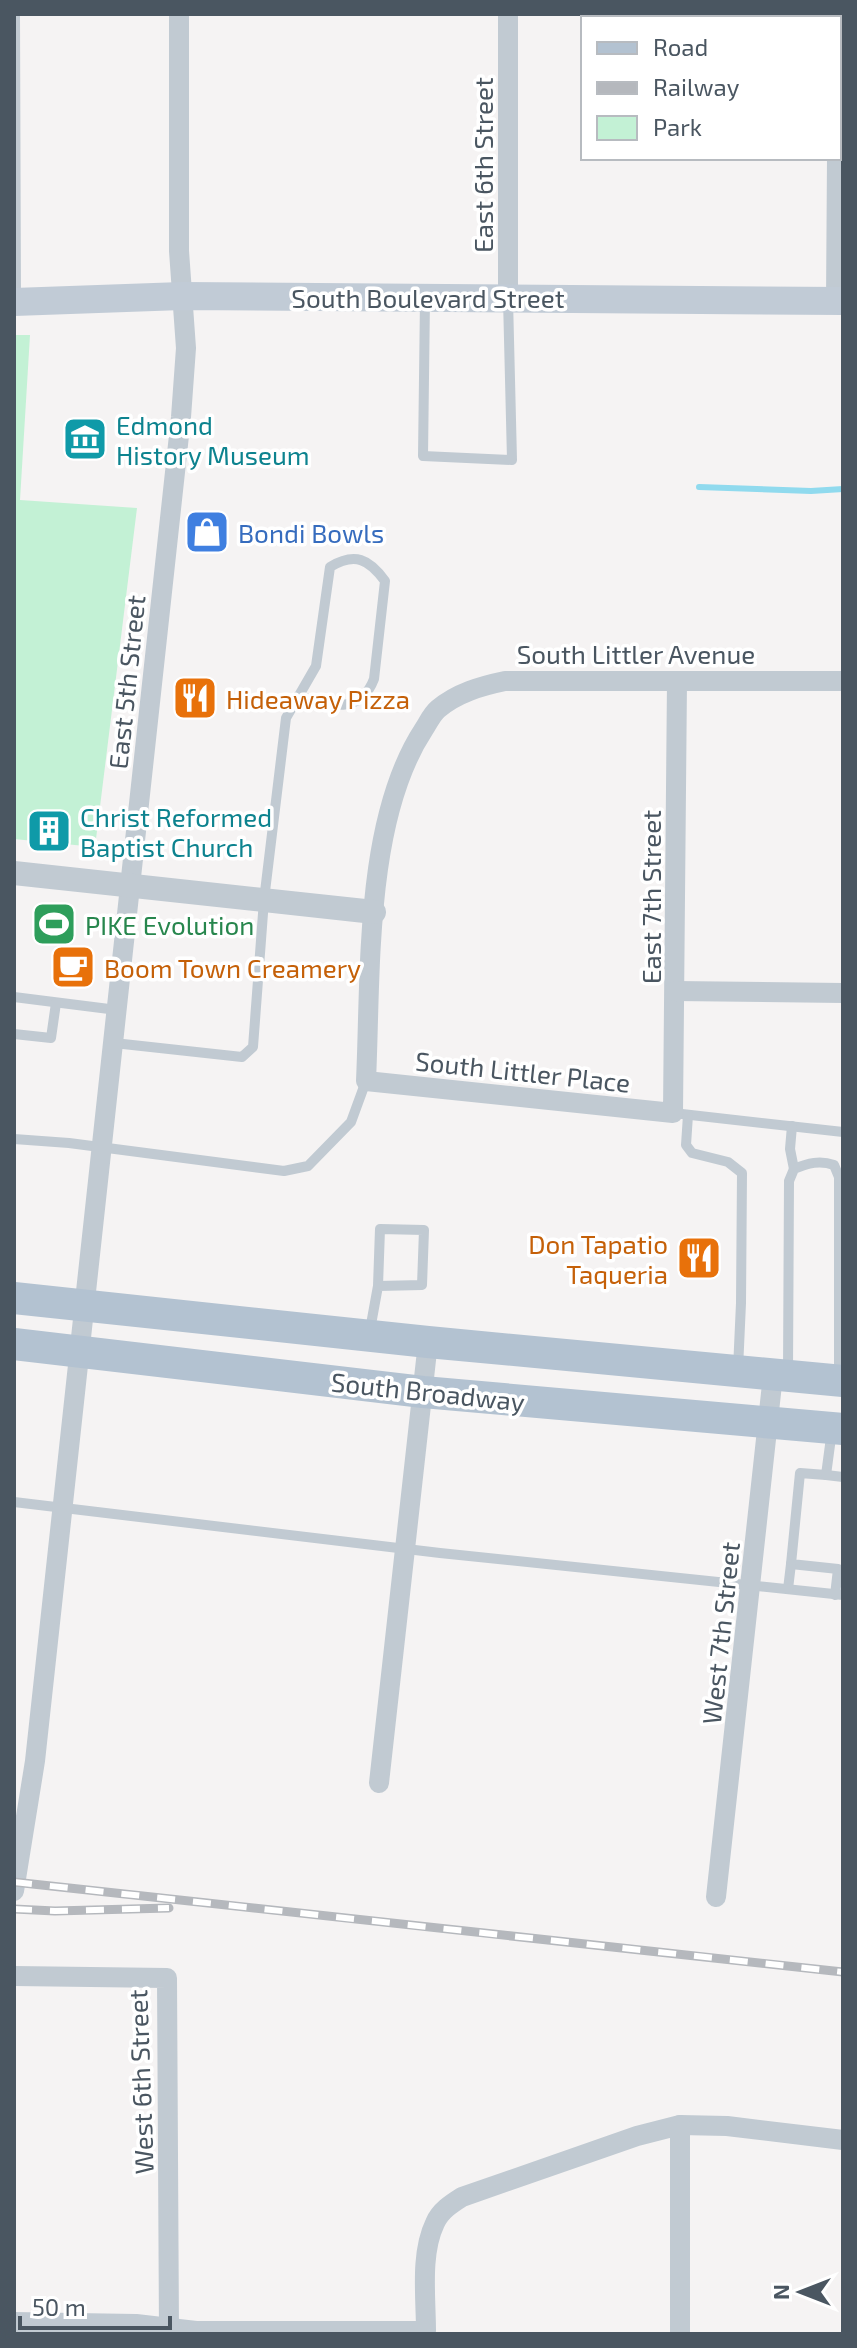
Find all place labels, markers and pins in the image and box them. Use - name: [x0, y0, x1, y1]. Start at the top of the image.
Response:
- place label: Edmond History Museum: [116, 409, 310, 470]
- museum icon: Edmond History Museum: [61, 415, 109, 463]
- shop icon: Bondi Bowls: [183, 508, 231, 556]
- place label: Bondi Bowls: [238, 517, 384, 548]
- restaurant icon: Hideaway Pizza: [171, 674, 219, 722]
- place label: Hideaway Pizza: [226, 683, 410, 714]
- place label: Christ Reformed Baptist Church: [80, 801, 272, 862]
- building icon: Christ Reformed Baptist Church: [25, 807, 73, 855]
- sports icon: PIKE Evolution: [30, 900, 78, 948]
- place label: PIKE Evolution: [85, 909, 254, 940]
- cafe icon: Boom Town Creamery: [49, 943, 97, 991]
- place label: Boom Town Creamery: [104, 952, 361, 983]
- place label: Don Tapatio Taqueria: [528, 1228, 668, 1289]
- restaurant icon: Don Tapatio Taqueria: [675, 1234, 723, 1282]

